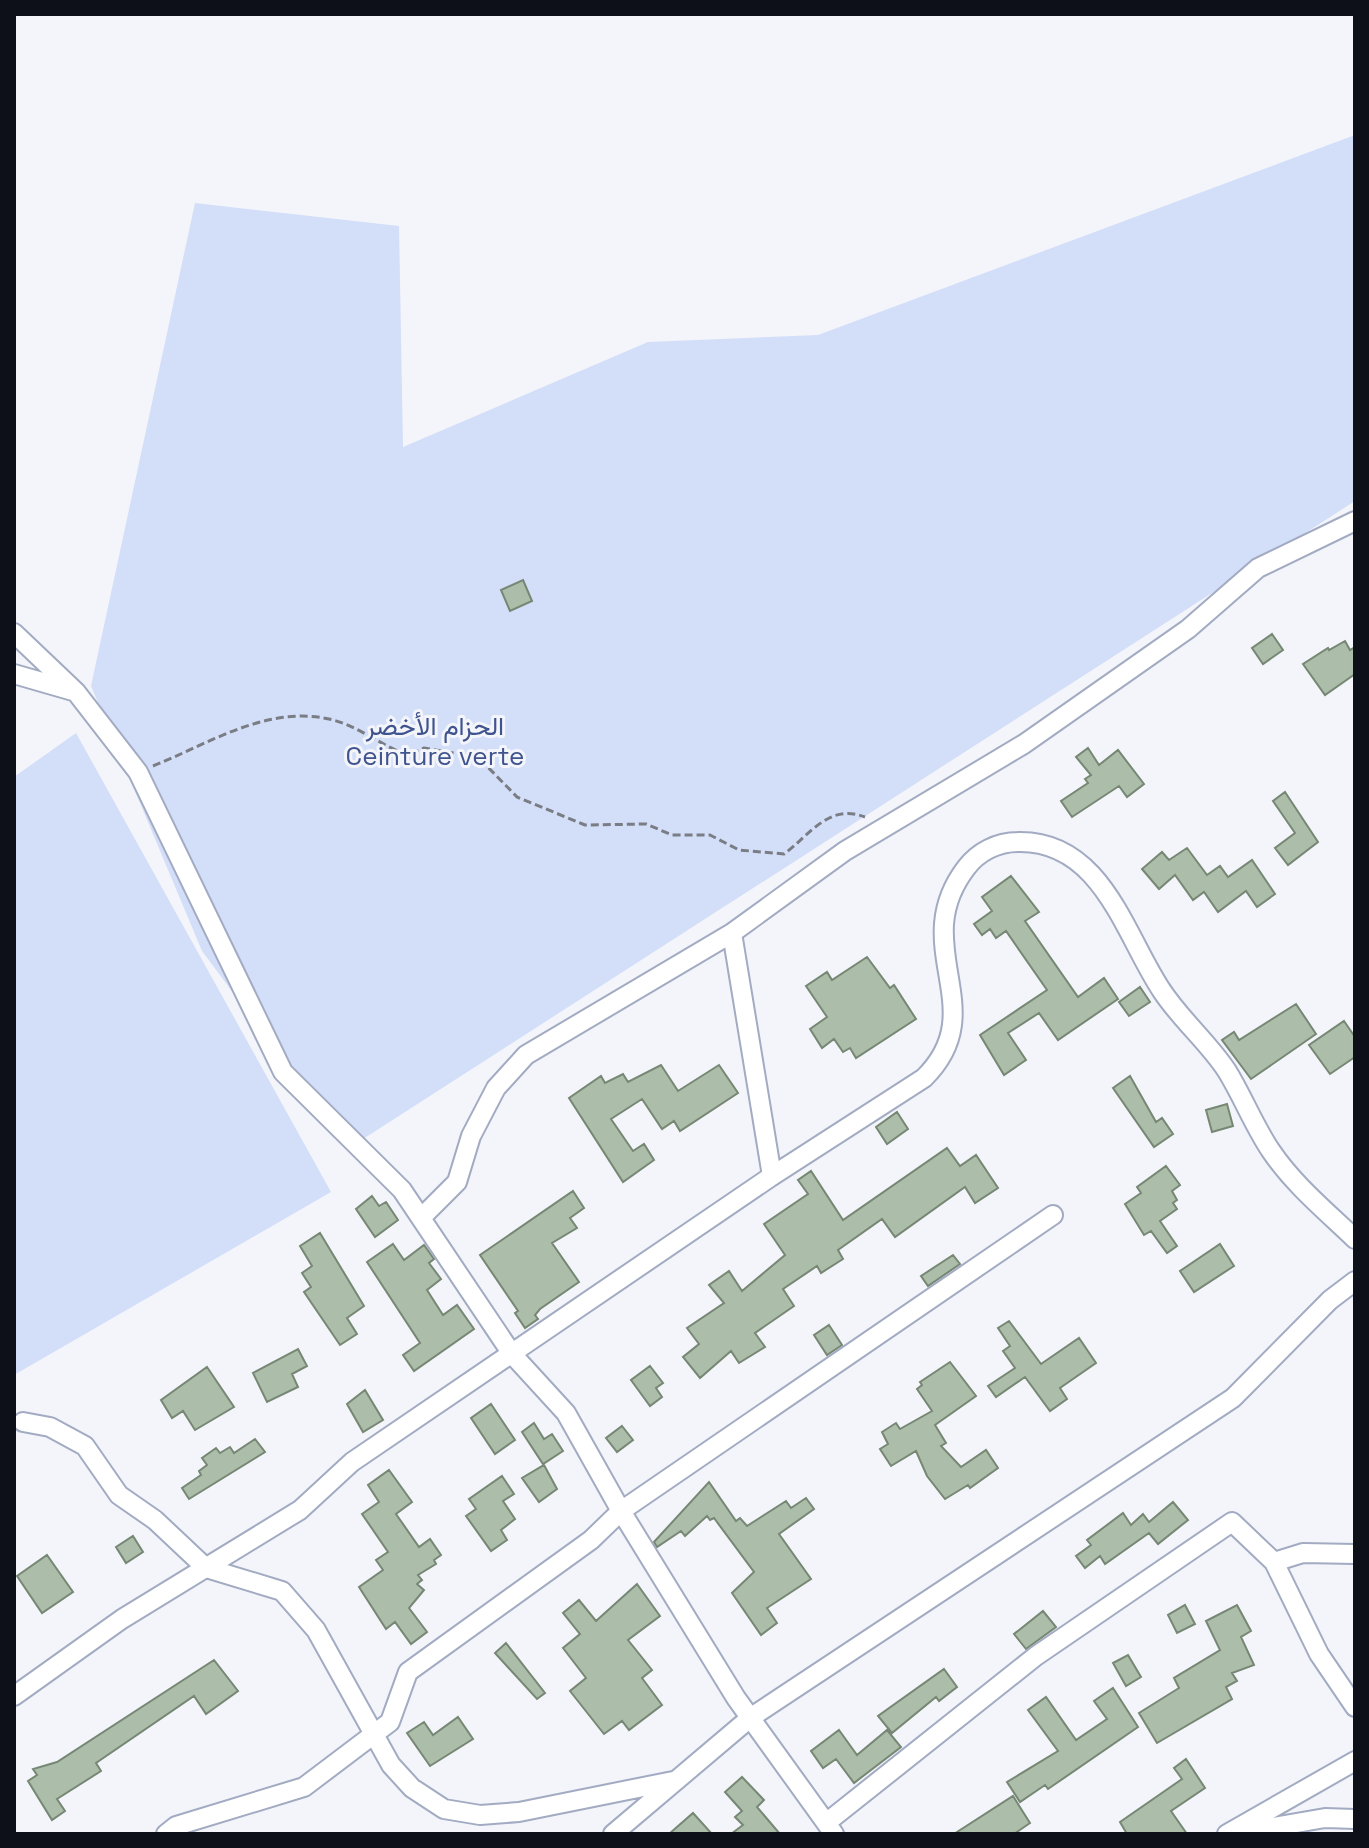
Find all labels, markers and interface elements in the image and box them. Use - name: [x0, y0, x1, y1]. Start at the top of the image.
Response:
- park label: الحزام الأخضر Ceinture verte: [346, 709, 524, 773]

